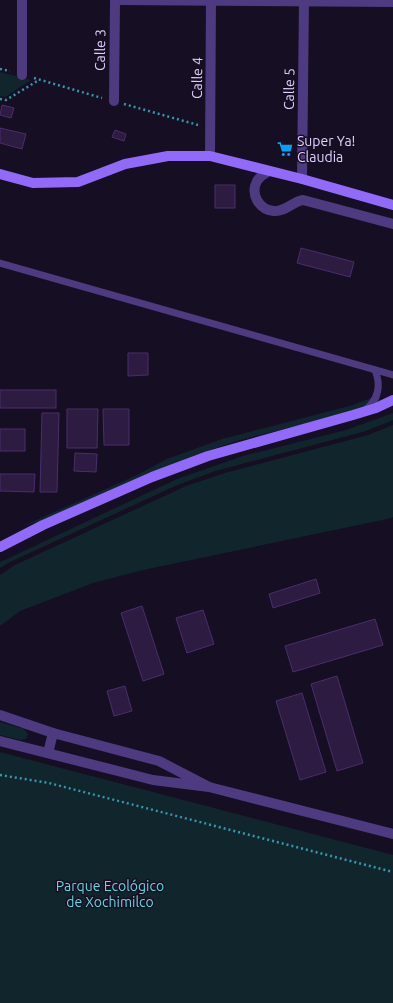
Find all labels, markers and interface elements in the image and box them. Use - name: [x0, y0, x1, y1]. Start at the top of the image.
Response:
- street label: Calle 3: [92, 29, 108, 71]
- street label: Calle 4: [189, 57, 205, 99]
- street label: Calle 5: [281, 68, 297, 110]
- place label: Super Ya! Claudia: [297, 133, 355, 165]
- supermarket icon: Super Ya! Claudia: [276, 140, 294, 158]
- park label: Parque Ecológico de Xochimilco: [56, 878, 164, 910]

